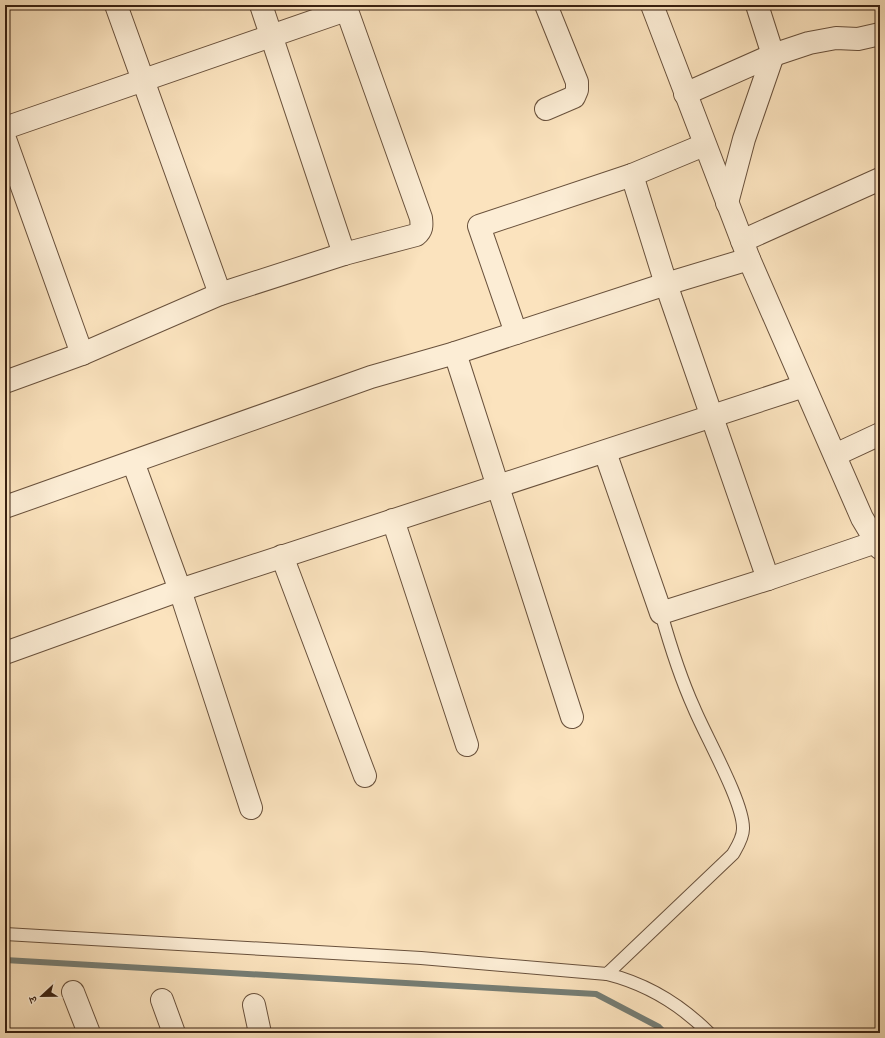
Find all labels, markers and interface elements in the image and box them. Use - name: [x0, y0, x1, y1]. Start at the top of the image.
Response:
- north arrow: [22, 976, 62, 1016]
- text: उ: [25, 993, 42, 1006]

